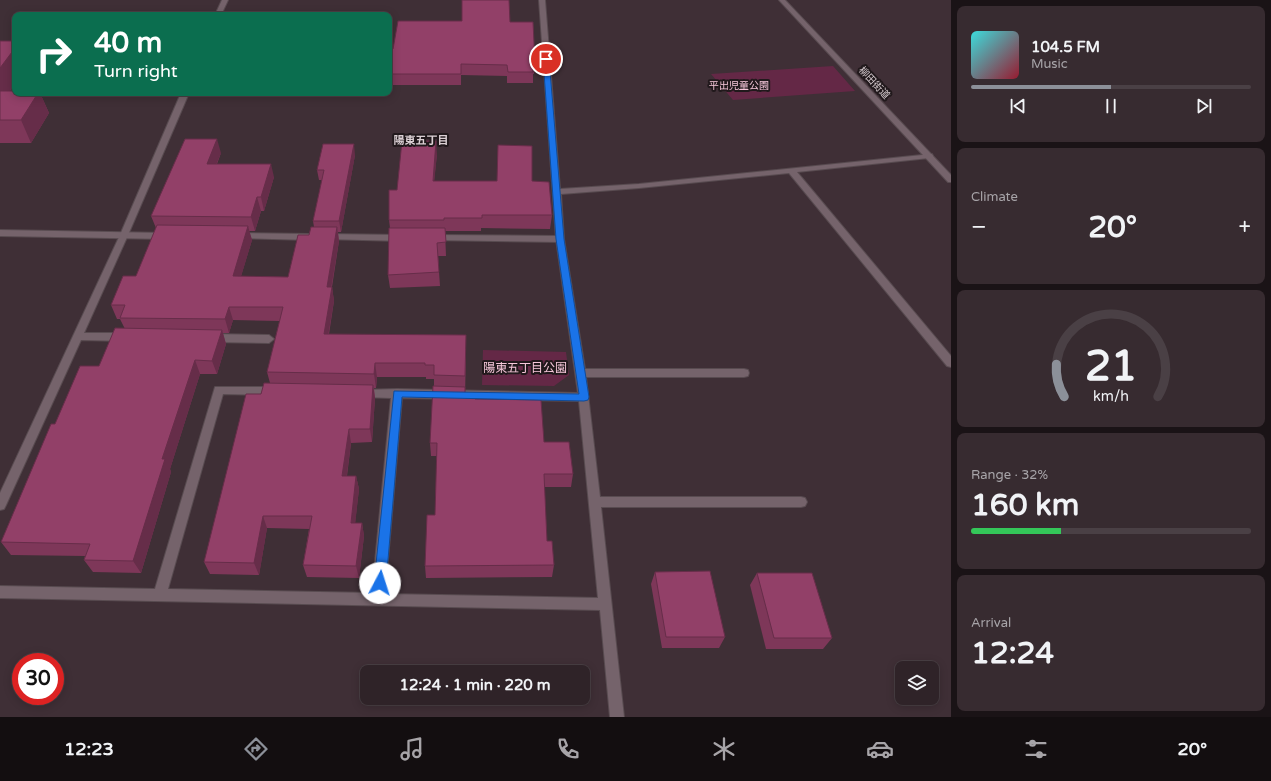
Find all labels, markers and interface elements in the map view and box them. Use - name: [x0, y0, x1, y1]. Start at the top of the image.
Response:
- text: 40 m: [94, 26, 162, 60]
- icon: right: [28, 28, 80, 80]
- text: 104.5 FM: [1031, 38, 1100, 56]
- pin: [529, 42, 563, 76]
- icon: arrive: [535, 48, 557, 70]
- text: Music: [1031, 56, 1068, 72]
- text: Turn right: [94, 60, 178, 82]
- street label: 柳田街道: [856, 64, 892, 102]
- park label: 平出児童公園: [709, 80, 769, 92]
- icon: previous: [1007, 95, 1029, 117]
- icon: pause: [1100, 95, 1122, 117]
- icon: next: [1193, 95, 1215, 117]
- district label: 陽東五丁目: [394, 134, 449, 147]
- text: Climate: [971, 189, 1018, 205]
- text: 20°: [1088, 209, 1137, 246]
- text: −: [971, 214, 987, 240]
- text: +: [1239, 214, 1251, 240]
- text: 21: [1085, 341, 1137, 391]
- park label: 陽東五丁目公園: [483, 361, 567, 375]
- text: km/h: [1093, 387, 1129, 404]
- text: Range · 32%: [971, 467, 1048, 483]
- text: 160 km: [971, 487, 1079, 524]
- position arrow: [359, 562, 401, 604]
- text: Arrival: [971, 615, 1011, 631]
- text: 12:24: [971, 635, 1054, 672]
- speed limit sign: 30: [12, 653, 64, 705]
- map controls: [895, 661, 939, 705]
- button: layers: [895, 661, 939, 705]
- text: 12:24 · 1 min · 220 m: [400, 676, 550, 694]
- icon: directions: [242, 735, 270, 763]
- icon: music: [398, 735, 426, 763]
- icon: phone: [554, 735, 582, 763]
- icon: climate: [710, 735, 738, 763]
- icon: car: [866, 735, 894, 763]
- icon: filters: [1022, 735, 1050, 763]
- text: 12:23: [64, 738, 114, 760]
- text: 20°: [1178, 738, 1207, 760]

